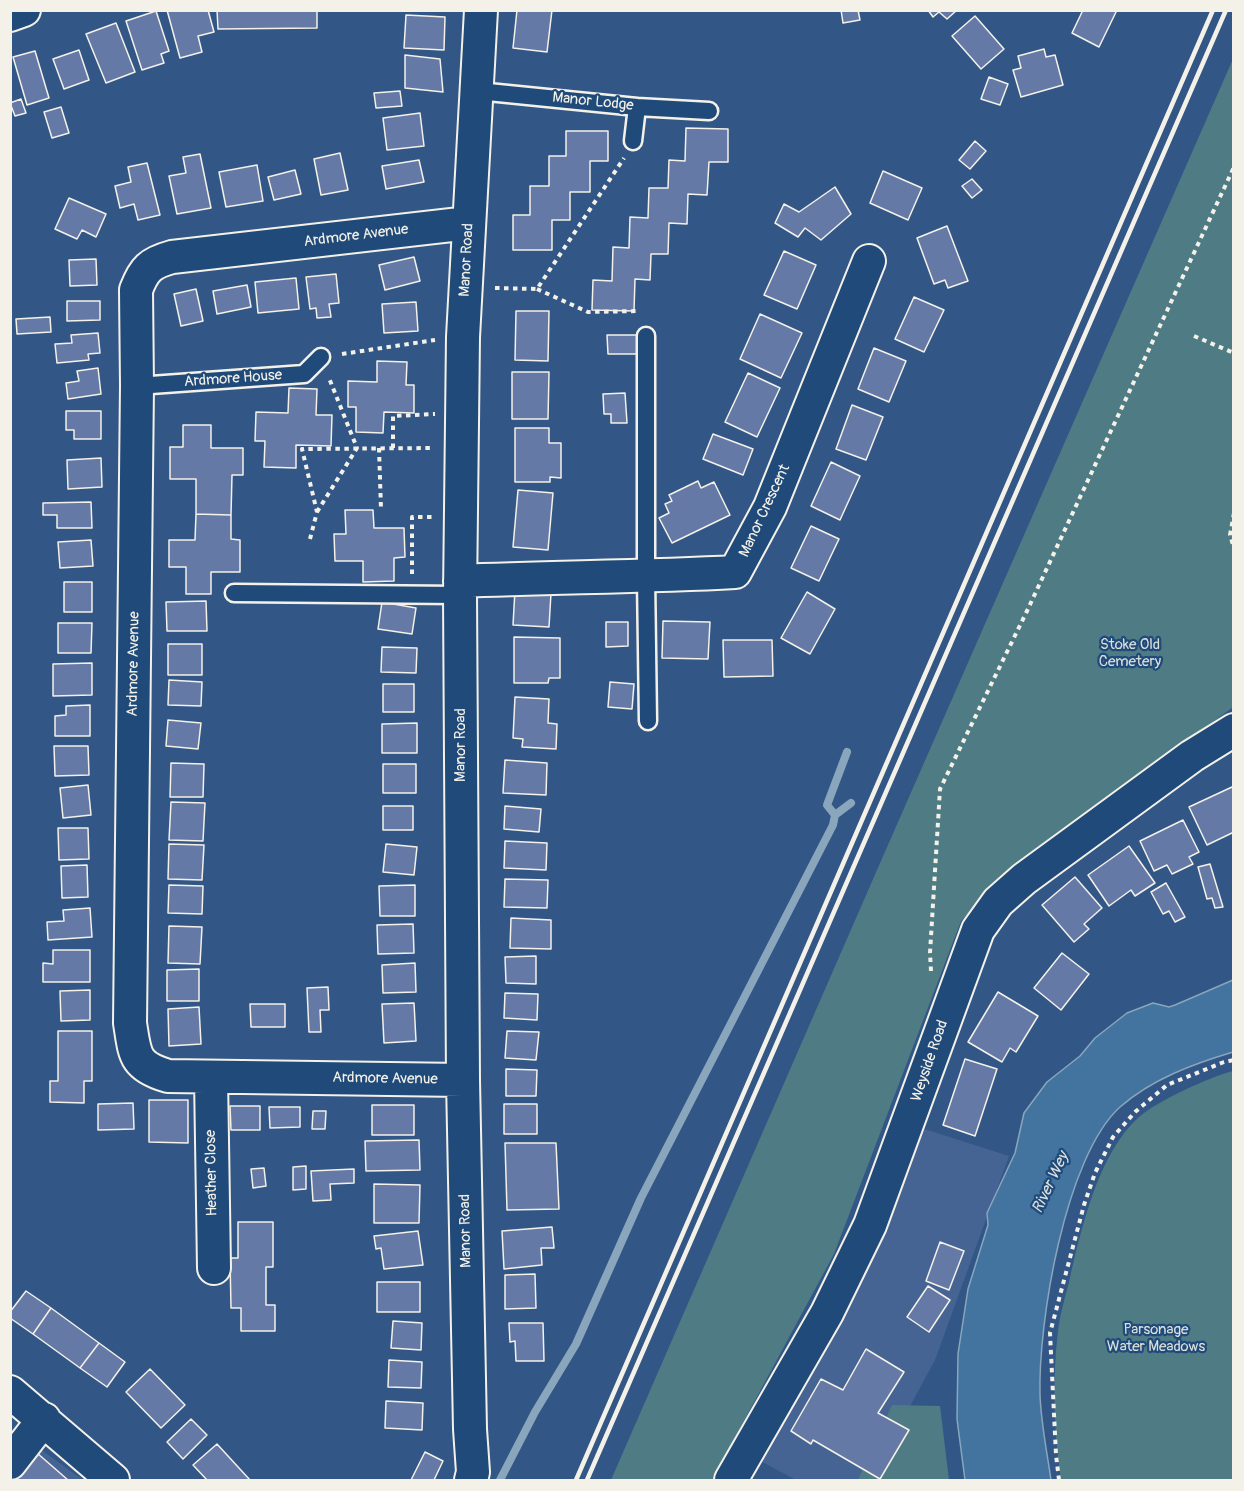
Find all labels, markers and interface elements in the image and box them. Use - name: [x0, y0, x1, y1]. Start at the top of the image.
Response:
- street label: Manor Lodge: [552, 89, 634, 115]
- street label: Ardmore Avenue: [303, 221, 409, 251]
- street label: Manor Road: [456, 223, 478, 297]
- street label: Ardmore House: [183, 367, 283, 391]
- street label: Manor Crescent: [736, 462, 794, 560]
- street label: Ardmore Avenue: [124, 611, 144, 717]
- park label: Stoke Old Cemetery: [1099, 636, 1161, 671]
- street label: Manor Road: [452, 708, 470, 782]
- street label: Weyside Road: [908, 1018, 952, 1104]
- street label: Ardmore Avenue: [332, 1069, 438, 1089]
- street label: Heather Close: [202, 1129, 222, 1217]
- water label: River Wey: [1029, 1149, 1073, 1217]
- street label: Manor Road: [456, 1194, 476, 1268]
- park label: Parsonage Water Meadows: [1107, 1321, 1205, 1356]

